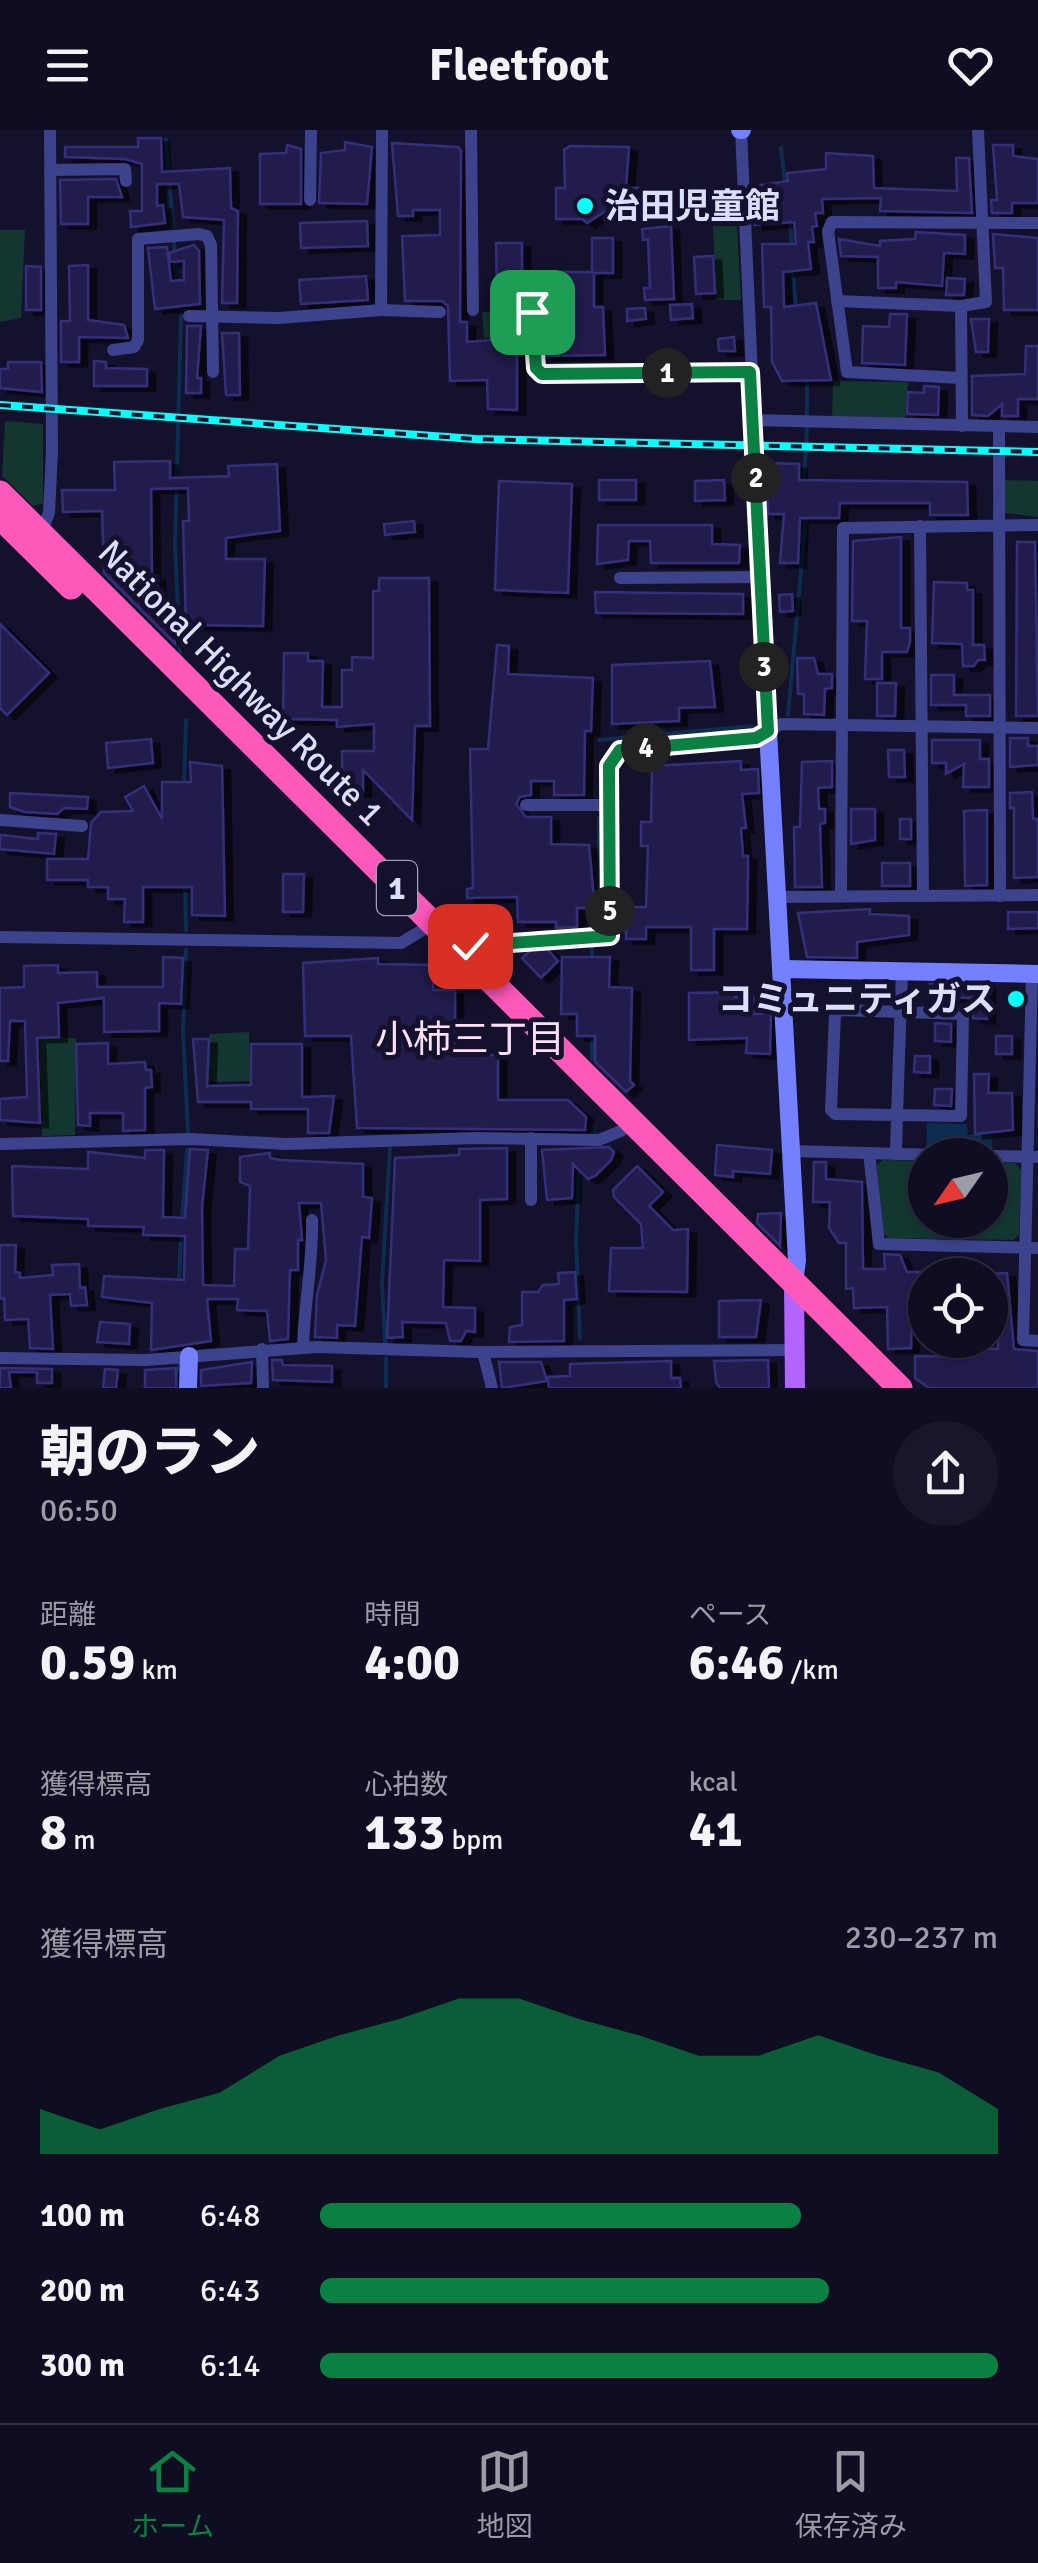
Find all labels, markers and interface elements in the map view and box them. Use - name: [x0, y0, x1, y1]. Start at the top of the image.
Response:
- icon: menu: [40, 38, 95, 93]
- text: Fleetfoot: [429, 38, 609, 93]
- icon: heart: [943, 38, 998, 93]
- place label: 治田児童館: [605, 185, 780, 228]
- marker: 治田児童館: [574, 195, 596, 217]
- pin: [490, 270, 575, 355]
- icon: arrive: [505, 285, 560, 340]
- pin: 1: [642, 348, 692, 398]
- text: 1: [659, 356, 675, 390]
- pin: 2: [731, 453, 781, 503]
- text: 2: [748, 461, 764, 495]
- street label: National Highway Route 1: [89, 531, 393, 835]
- pin: 3: [739, 642, 789, 692]
- text: 3: [756, 650, 772, 684]
- pin: 4: [621, 723, 671, 773]
- text: 4: [638, 731, 654, 765]
- road number: 1: [377, 861, 417, 915]
- pin: 5: [585, 886, 635, 936]
- text: 5: [602, 894, 618, 928]
- pin: [428, 904, 513, 989]
- icon: check: [443, 919, 498, 974]
- place label: コミュニティガス: [718, 978, 996, 1021]
- marker: コミュニティガス: [1005, 988, 1027, 1010]
- district label: 小柿三丁目: [375, 1016, 565, 1063]
- north arrow: [908, 1138, 1008, 1238]
- map controls: [908, 1138, 1008, 1358]
- button: locate: [908, 1258, 1008, 1358]
- text: 朝のラン: [40, 1419, 260, 1487]
- button: share: [893, 1421, 998, 1526]
- text: 06:50: [40, 1491, 118, 1530]
- text: 距離: [40, 1598, 96, 1632]
- text: 時間: [364, 1598, 420, 1632]
- text: ペース: [689, 1598, 771, 1632]
- text: 0.59: [40, 1632, 135, 1694]
- text: 4:00: [364, 1632, 460, 1694]
- text: 6:46: [689, 1632, 784, 1694]
- text: km: [135, 1653, 178, 1687]
- text: /km: [784, 1653, 839, 1687]
- text: kcal: [689, 1765, 738, 1799]
- text: 獲得標高: [40, 1768, 152, 1802]
- text: 心拍数: [364, 1768, 448, 1802]
- text: 41: [689, 1799, 743, 1861]
- text: 8: [40, 1802, 67, 1864]
- text: 133: [364, 1802, 445, 1864]
- text: m: [67, 1823, 96, 1857]
- text: bpm: [445, 1823, 503, 1857]
- text: 230–237 m: [845, 1918, 998, 1957]
- text: 獲得標高: [40, 1925, 168, 1964]
- text: 100 m: [40, 2196, 125, 2235]
- text: 6:48: [200, 2196, 260, 2235]
- text: 200 m: [40, 2271, 125, 2310]
- text: 6:43: [200, 2271, 260, 2310]
- text: 300 m: [40, 2346, 125, 2385]
- text: 6:14: [200, 2346, 260, 2385]
- tab: ホーム: [131, 2444, 214, 2544]
- tab: 地図: [477, 2444, 533, 2544]
- tab: 保存済み: [795, 2444, 907, 2544]

